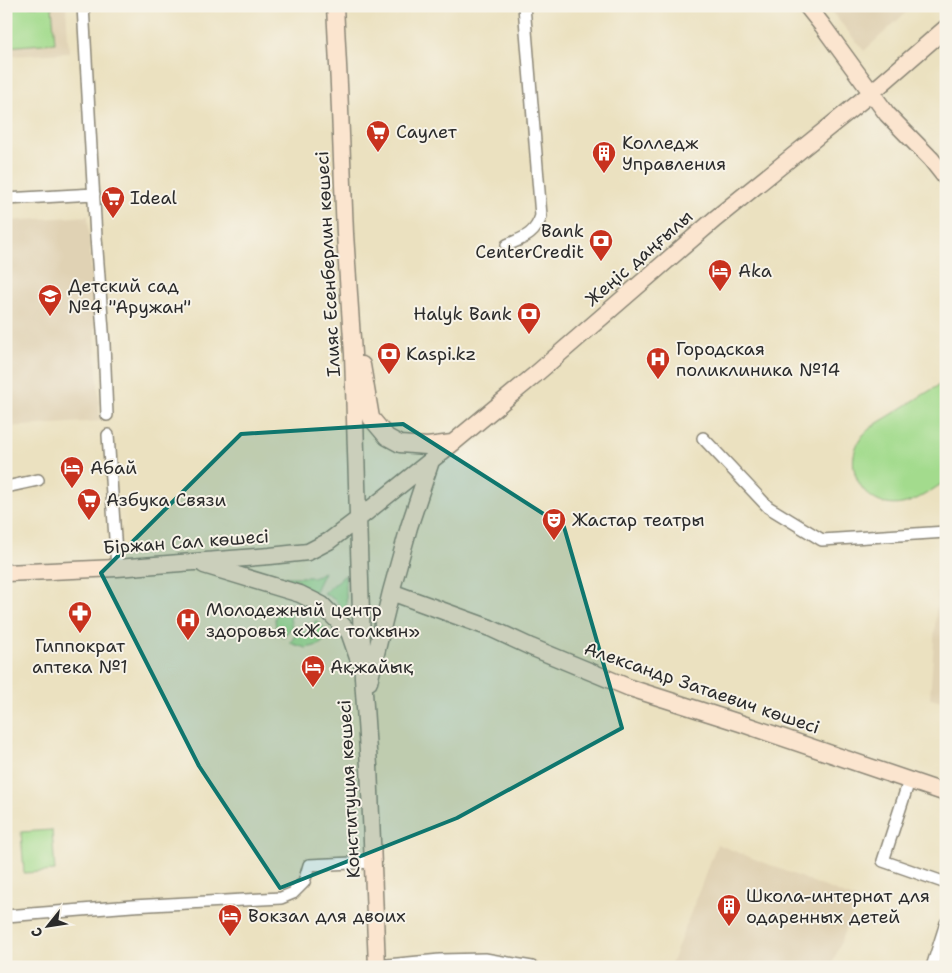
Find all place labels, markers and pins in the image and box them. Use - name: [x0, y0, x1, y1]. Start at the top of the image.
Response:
- supermarket icon: Саулет: [365, 119, 391, 153]
- place label: Саулет: [396, 120, 458, 144]
- place label: Колледж Управления: [622, 131, 726, 176]
- building icon: Колледж Управления: [591, 140, 617, 174]
- supermarket icon: Ideal: [100, 185, 126, 219]
- place label: Ideal: [130, 186, 178, 210]
- place label: Bank CenterCredit: [475, 219, 584, 264]
- bank icon: Bank CenterCredit: [588, 228, 614, 262]
- hotel icon: Aka: [707, 258, 733, 292]
- place label: Aka: [738, 259, 772, 283]
- place label: Детский сад №4 "Аружан": [68, 274, 191, 319]
- school or university icon: Детский сад №4 "Аружан": [37, 283, 63, 317]
- bank icon: Halyk Bank: [516, 301, 542, 335]
- place label: Halyk Bank: [413, 302, 512, 326]
- place label: Городская поликлиника №14: [676, 337, 840, 382]
- bank icon: Kaspi.kz: [376, 341, 402, 375]
- place label: Kaspi.kz: [406, 342, 476, 366]
- hospital icon: Городская поликлиника №14: [645, 346, 671, 380]
- hotel icon: Абай: [59, 455, 85, 489]
- place label: Абай: [90, 456, 137, 480]
- supermarket icon: Азбука Связи: [76, 487, 102, 521]
- place label: Азбука Связи: [106, 488, 226, 512]
- theatre icon: Жастар театры: [541, 507, 567, 541]
- place label: Жастар театры: [572, 508, 705, 532]
- place label: Молодежный центр здоровья «Жас толкын»: [206, 598, 420, 643]
- pharmacy icon: Гиппократ аптека №1: [67, 600, 93, 634]
- hospital icon: Молодежный центр здоровья «Жас толкын»: [175, 607, 201, 641]
- place label: Гиппократ аптека №1: [32, 634, 128, 679]
- hotel icon: Ақжайық: [300, 654, 326, 688]
- place label: Ақжайық: [330, 655, 413, 679]
- place label: Школа-интернат для одаренных детей: [746, 884, 930, 929]
- building icon: Школа-интернат для одаренных детей: [716, 893, 742, 927]
- hotel icon: Вокзал для двоих: [217, 903, 243, 937]
- place label: Вокзал для двоих: [248, 904, 406, 928]

